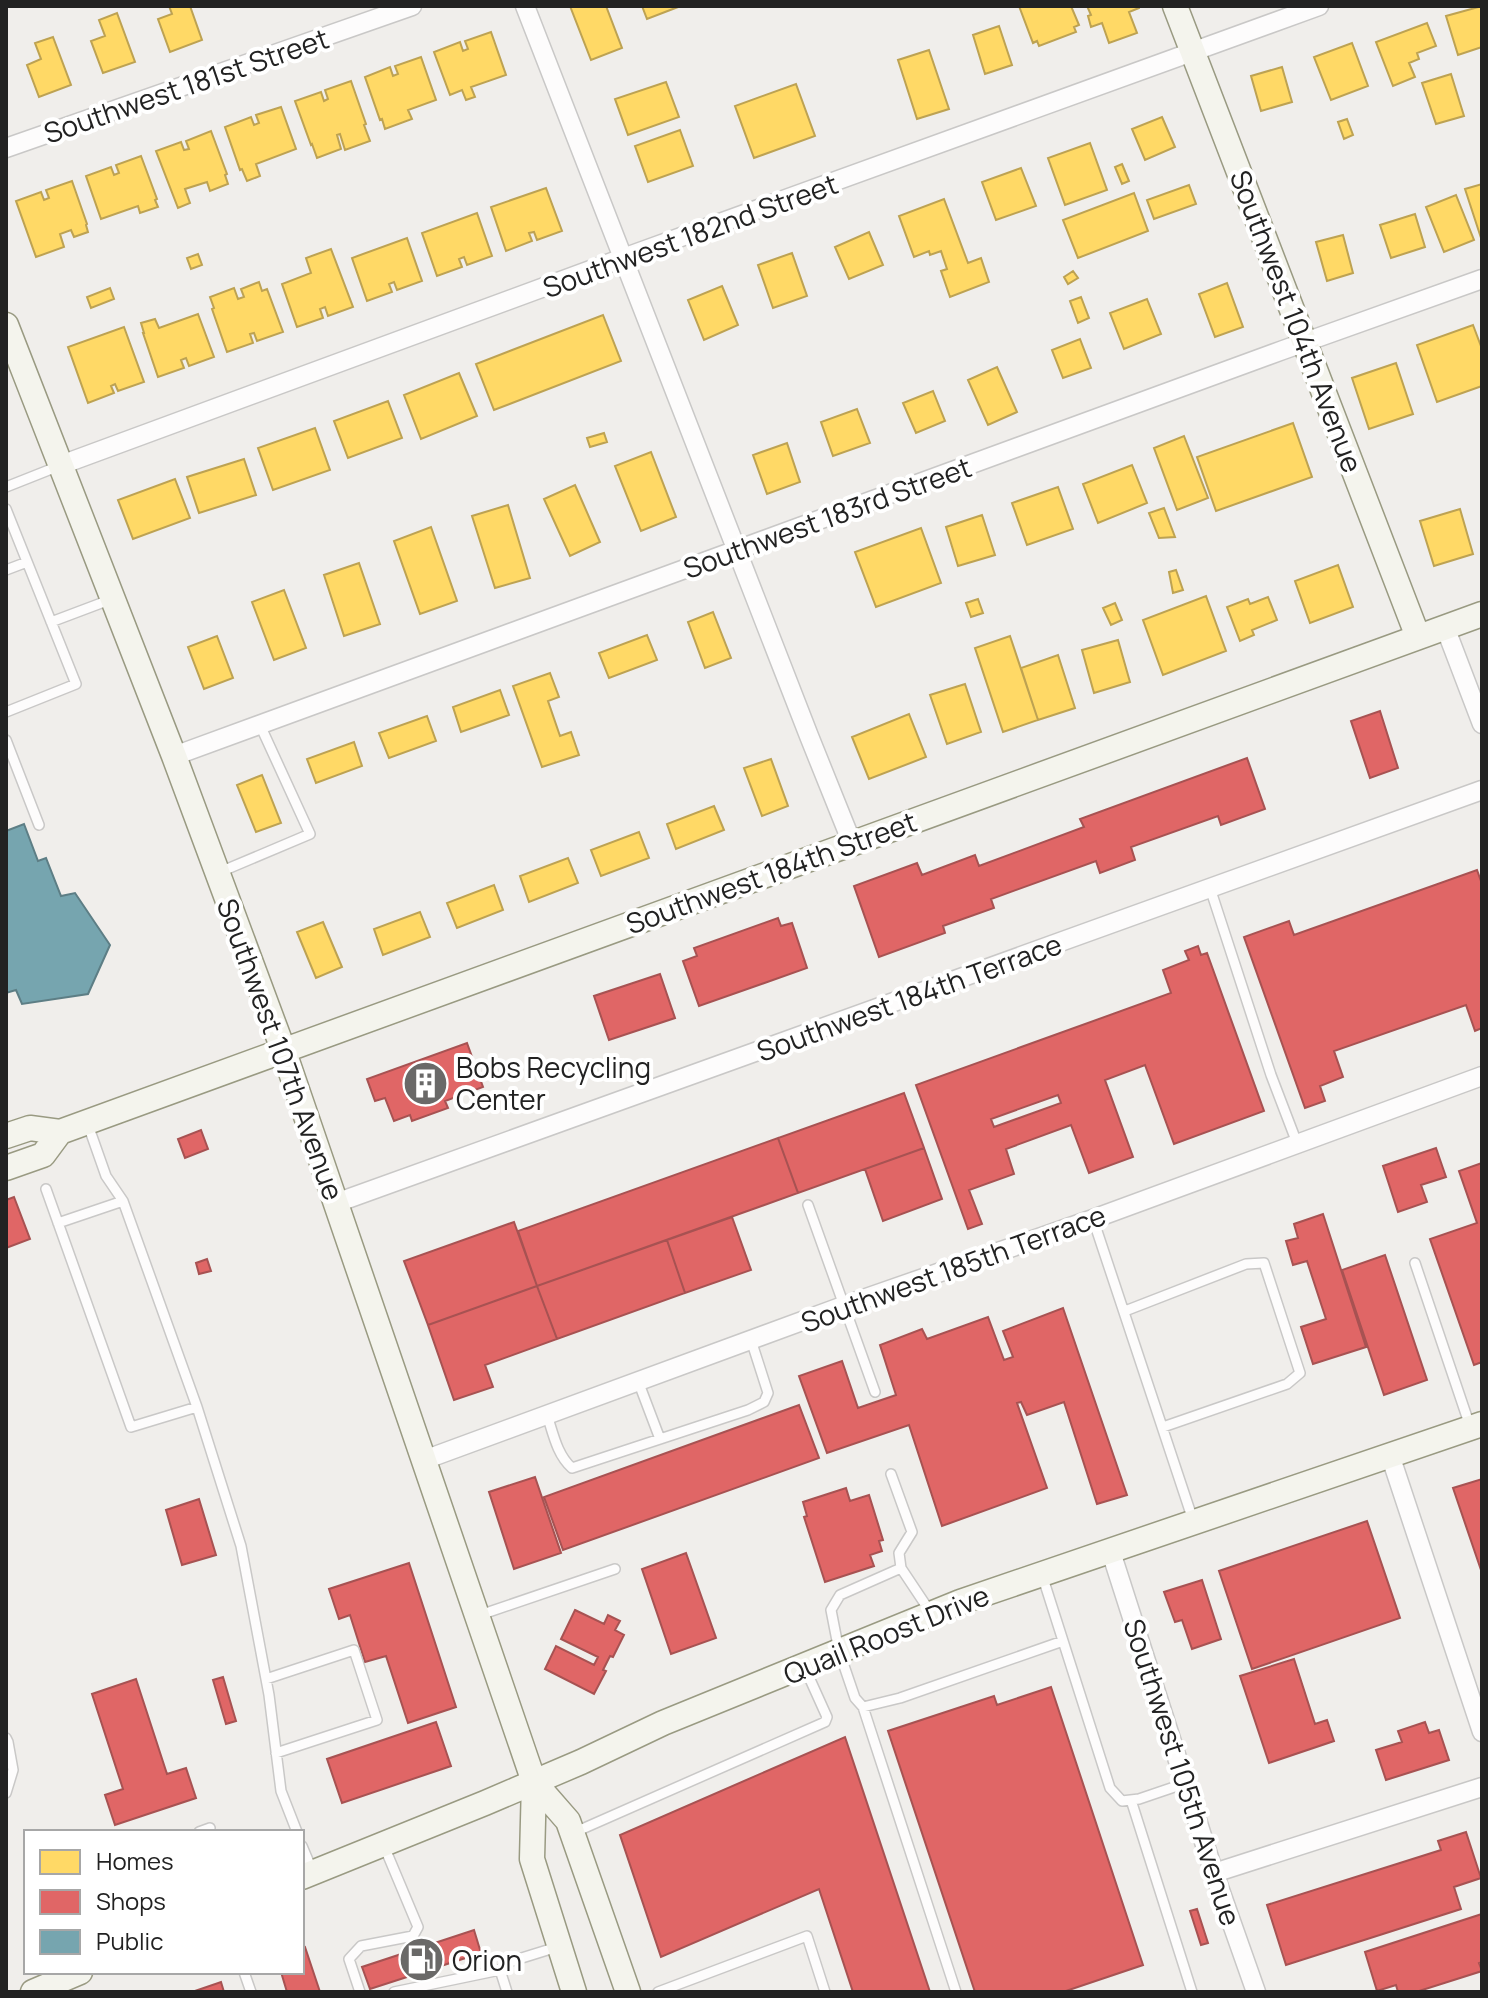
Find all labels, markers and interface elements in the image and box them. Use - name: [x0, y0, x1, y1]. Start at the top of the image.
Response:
- street label: Southwest 181st Street: [38, 18, 334, 152]
- street label: Southwest 182nd Street: [537, 164, 843, 306]
- street label: Southwest 104th Avenue: [1222, 164, 1372, 478]
- street label: Southwest 183rd Street: [678, 447, 976, 587]
- street label: Southwest 184th Street: [621, 802, 921, 942]
- street label: Southwest 107th Avenue: [209, 893, 353, 1205]
- street label: Southwest 184th Terrace: [751, 924, 1067, 1070]
- place label: Bobs Recycling Center: [456, 1048, 651, 1118]
- building icon: Bobs Recycling Center: [401, 1059, 449, 1107]
- street label: Southwest 185th Terrace: [796, 1195, 1110, 1341]
- street label: Quail Roost Drive: [777, 1575, 995, 1693]
- street label: Southwest 105th Avenue: [1115, 1614, 1251, 1930]
- legend: [24, 1830, 304, 1974]
- text: Homes: [96, 1844, 174, 1877]
- text: Shops: [96, 1884, 166, 1917]
- text: Public: [96, 1924, 163, 1957]
- fuel station icon: Orion: [397, 1936, 445, 1984]
- place label: Orion: [452, 1941, 522, 1979]

